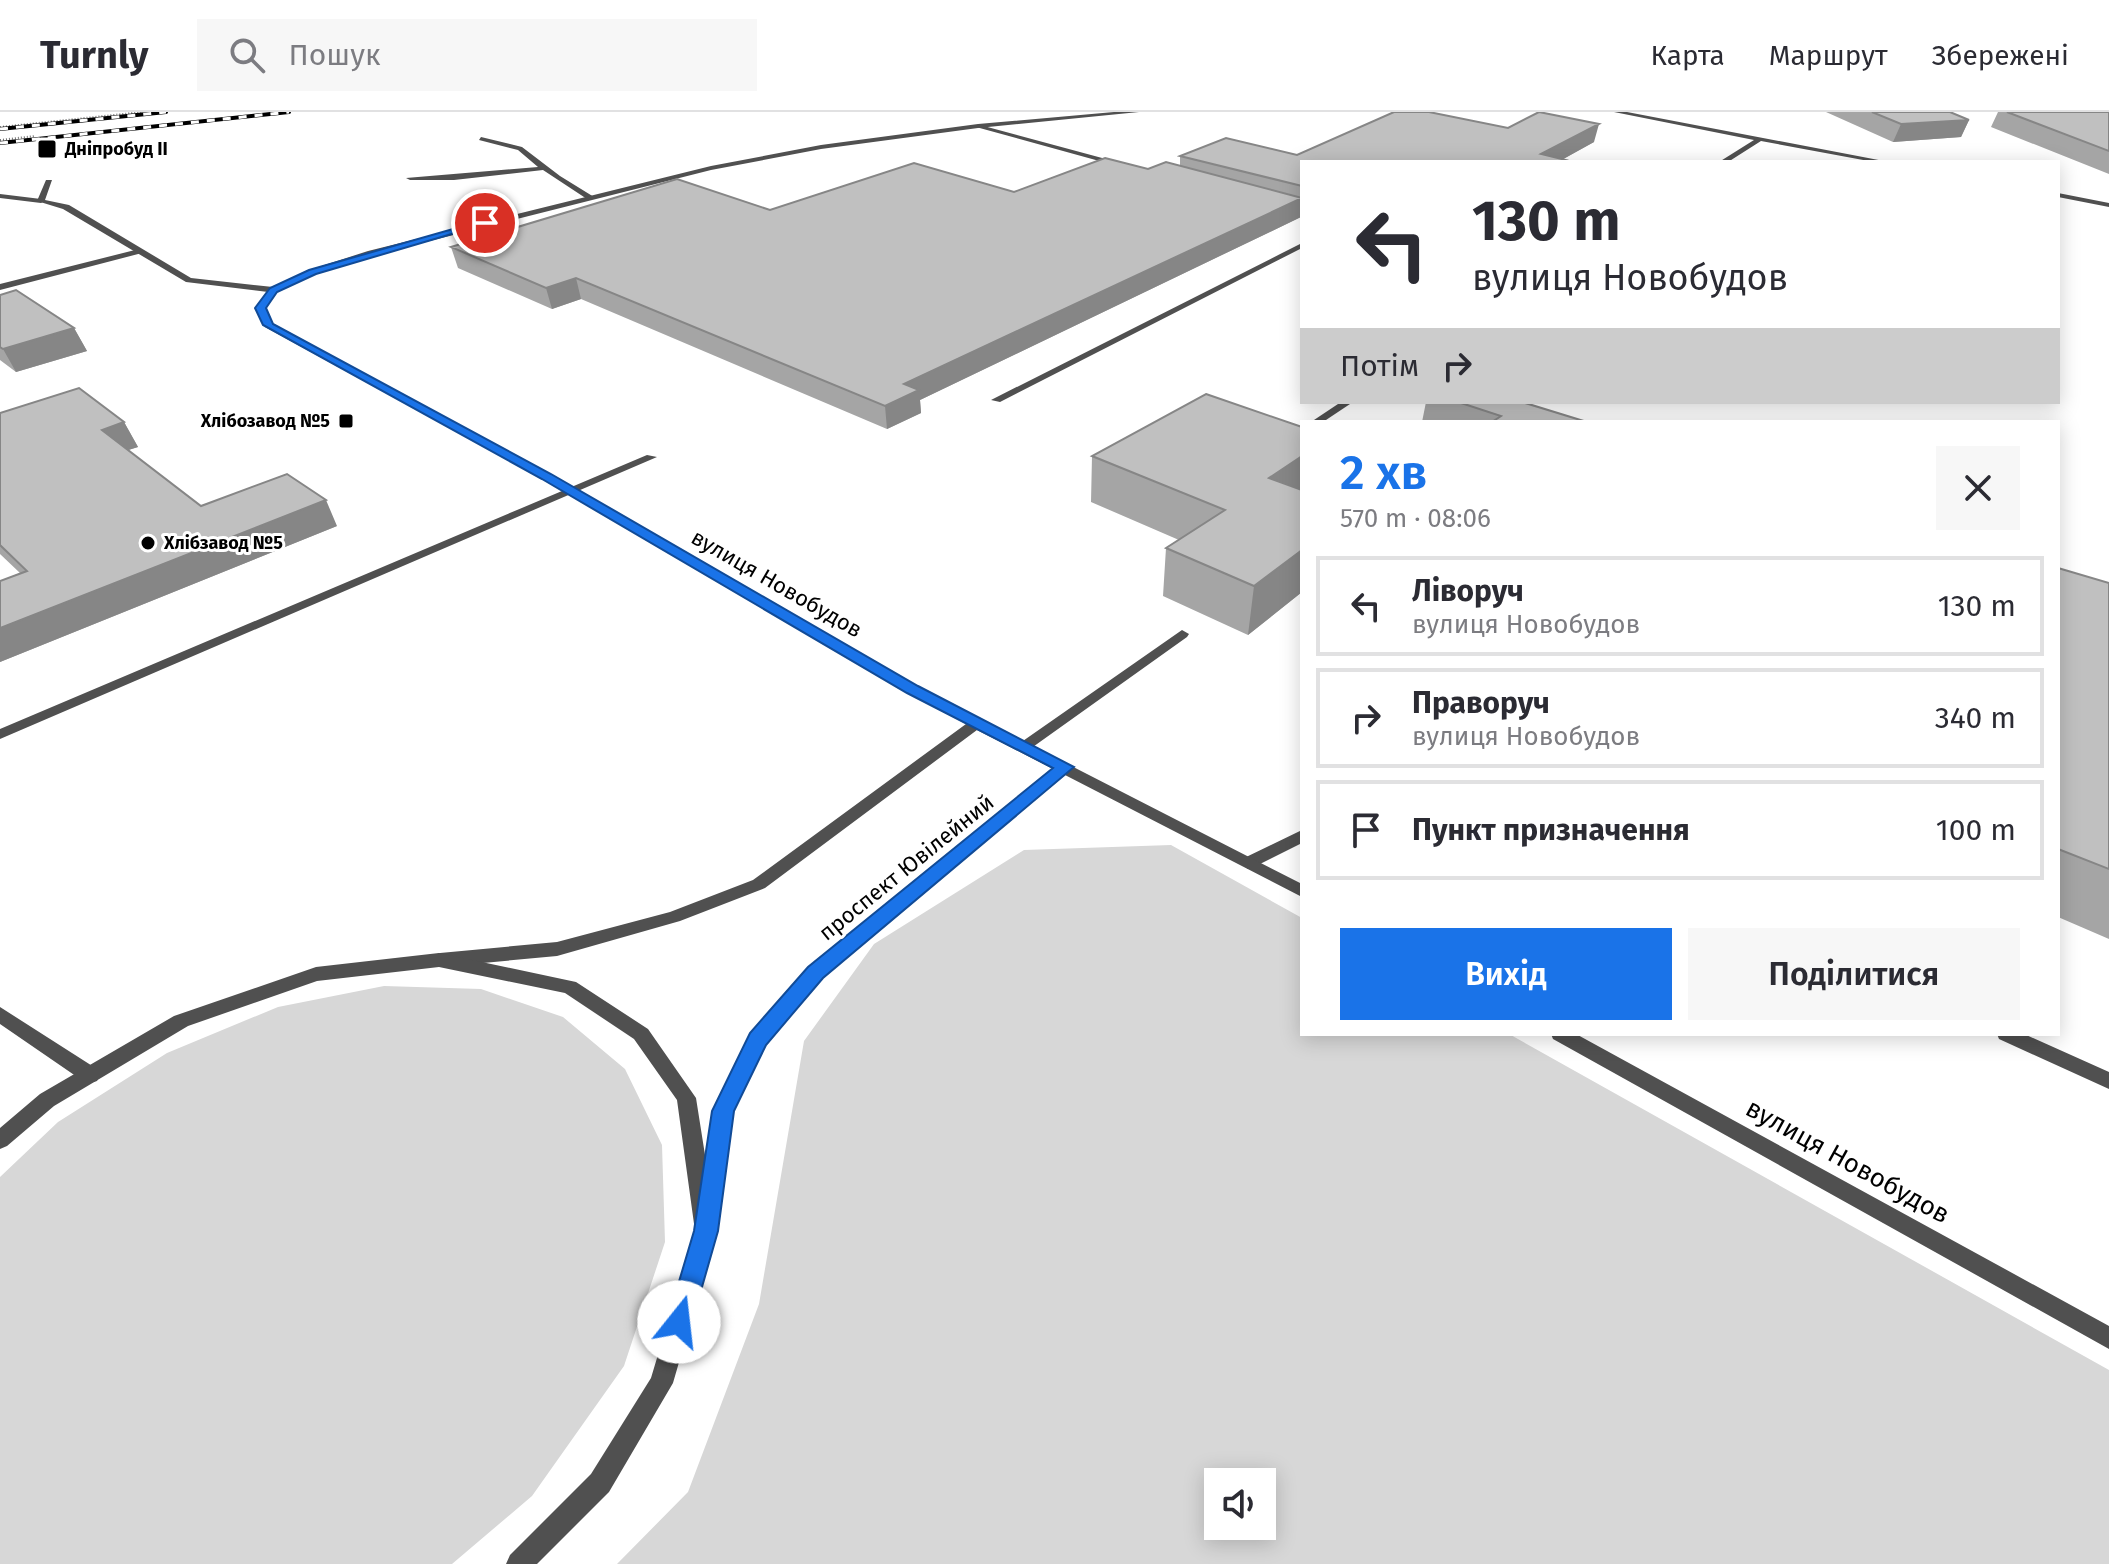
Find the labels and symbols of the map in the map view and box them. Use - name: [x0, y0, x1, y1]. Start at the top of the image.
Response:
- marker: Дніпробуд ІІ: [36, 138, 58, 160]
- place label: Дніпробуд ІІ: [64, 138, 168, 160]
- pin: [451, 189, 519, 257]
- place label: Хлібозавод №5: [200, 410, 330, 432]
- marker: Хлібозавод №5: [337, 412, 355, 430]
- street label: вулиця Новобудов: [686, 523, 867, 643]
- place label: Хлібзавод №5: [163, 532, 283, 554]
- marker: Хлібзавод №5: [139, 534, 157, 552]
- street label: проспект Ювілейний: [813, 789, 999, 946]
- street label: вулиця Новобудов: [1740, 1093, 1955, 1230]
- position arrow: [637, 1280, 721, 1364]

